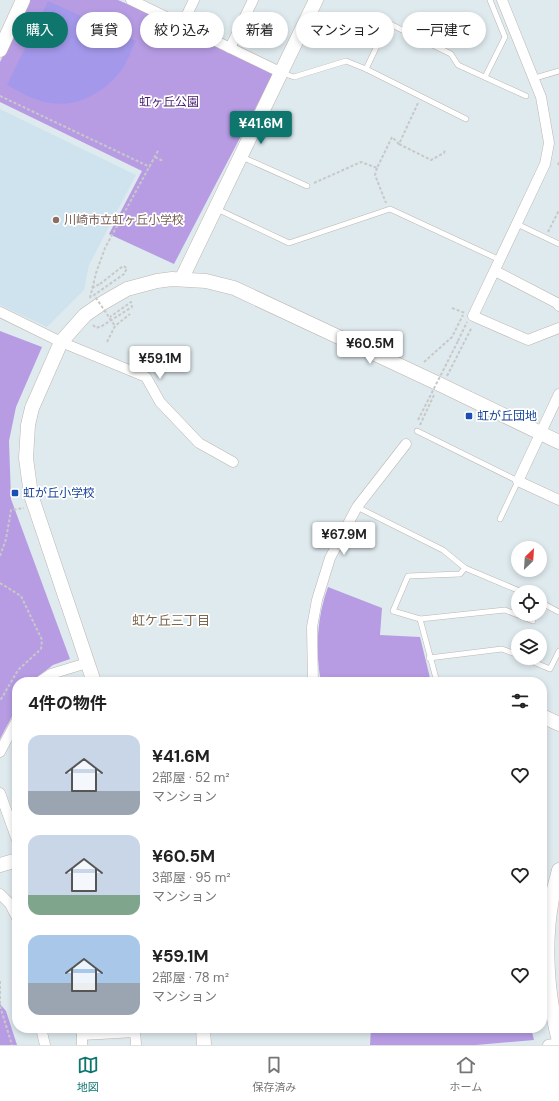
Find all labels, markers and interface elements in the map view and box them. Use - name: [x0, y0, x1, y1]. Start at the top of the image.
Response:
- chip: 購入: [12, 12, 68, 48]
- chip: 賃貸: [76, 12, 132, 48]
- chip: 絞り込み: [140, 12, 224, 48]
- chip: 新着: [232, 12, 288, 48]
- chip: マンション: [296, 12, 394, 48]
- chip: 一戸建て: [402, 12, 486, 48]
- park label: 虹ヶ丘公園: [139, 94, 199, 110]
- pin: ¥41.6M: [228, 111, 294, 145]
- text: ¥41.6M: [239, 115, 283, 132]
- place label: 川崎市立虹ヶ丘小学校: [64, 212, 184, 228]
- marker: 川崎市立虹ヶ丘小学校: [51, 215, 61, 225]
- pin: ¥60.5M: [337, 331, 403, 365]
- text: ¥60.5M: [346, 335, 394, 352]
- pin: ¥59.1M: [127, 346, 193, 380]
- text: ¥59.1M: [138, 350, 182, 367]
- place label: 虹が丘団地: [477, 408, 537, 424]
- marker: 虹が丘団地: [464, 411, 474, 421]
- place label: 虹が丘小学校: [23, 485, 95, 501]
- marker: 虹が丘小学校: [10, 488, 20, 498]
- pin: ¥67.9M: [311, 522, 377, 556]
- text: ¥67.9M: [321, 526, 367, 543]
- north arrow: [511, 541, 547, 577]
- map controls: [511, 541, 547, 665]
- button: locate: [511, 585, 547, 621]
- district label: 虹ケ丘三丁目: [132, 612, 210, 629]
- button: layers: [511, 629, 547, 665]
- icon: filters: [509, 690, 531, 712]
- text: 4件の物件: [28, 692, 107, 714]
- text: ¥41.6M: [152, 745, 210, 767]
- icon: home: [60, 751, 108, 799]
- icon: heart: [509, 764, 531, 786]
- text: 2部屋 · 52 m²: [152, 769, 230, 786]
- text: マンション: [152, 788, 217, 805]
- text: ¥60.5M: [152, 845, 215, 867]
- icon: home: [60, 851, 108, 899]
- icon: heart: [509, 864, 531, 886]
- text: 3部屋 · 95 m²: [152, 869, 231, 886]
- text: マンション: [152, 888, 217, 905]
- text: ¥59.1M: [152, 945, 208, 967]
- icon: home: [60, 951, 108, 999]
- icon: heart: [509, 964, 531, 986]
- text: 2部屋 · 78 m²: [152, 969, 229, 986]
- text: マンション: [152, 988, 217, 1005]
- tab: 地図: [77, 1054, 99, 1094]
- tab: 保存済み: [252, 1054, 296, 1094]
- tab: ホーム: [450, 1054, 482, 1094]

